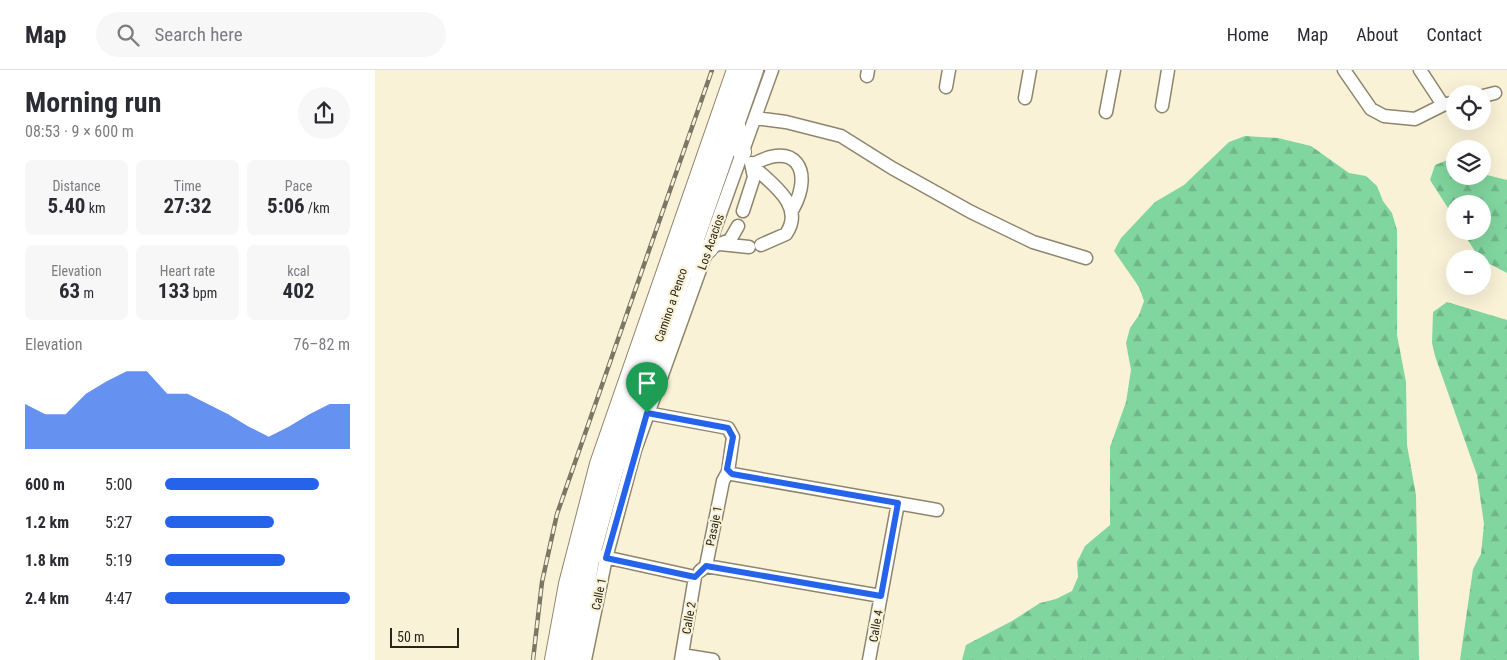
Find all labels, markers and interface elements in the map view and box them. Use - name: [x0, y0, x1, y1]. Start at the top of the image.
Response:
- search box: [96, 12, 446, 57]
- text: Map: [25, 21, 66, 49]
- icon: search: [114, 21, 142, 49]
- text: Search here: [154, 23, 243, 46]
- text: Home: [1227, 24, 1269, 45]
- text: Map: [1297, 24, 1328, 45]
- text: About: [1356, 24, 1398, 45]
- text: Contact: [1426, 24, 1482, 45]
- map controls: [1446, 85, 1491, 295]
- button: locate: [1446, 85, 1491, 130]
- text: Morning run: [25, 86, 161, 119]
- button: share: [298, 87, 350, 139]
- text: 08:53 · 9 × 600 m: [25, 122, 134, 141]
- button: layers: [1446, 140, 1491, 185]
- text: Distance: [52, 178, 101, 194]
- text: Time: [174, 178, 201, 194]
- text: Pace: [285, 178, 312, 194]
- text: 5.40: [47, 194, 85, 218]
- text: 27:32: [163, 194, 212, 218]
- text: 5:06: [267, 194, 305, 218]
- button: +: [1446, 195, 1491, 240]
- text: km: [85, 200, 106, 216]
- text: /km: [305, 200, 330, 216]
- street label: Los Acacios: [695, 212, 727, 272]
- button: −: [1446, 250, 1491, 295]
- text: Elevation: [51, 263, 102, 279]
- text: Heart rate: [160, 263, 215, 279]
- text: kcal: [287, 263, 310, 279]
- street label: Camino a Penco: [652, 266, 690, 344]
- text: 63: [59, 279, 80, 303]
- text: 133: [158, 279, 190, 303]
- text: 402: [283, 279, 314, 303]
- text: m: [80, 285, 94, 301]
- text: bpm: [190, 285, 217, 301]
- text: Elevation: [25, 335, 83, 354]
- text: 76–82 m: [294, 335, 350, 354]
- pin: [626, 362, 668, 413]
- icon: arrive: [633, 369, 661, 397]
- text: 600 m: [25, 475, 65, 494]
- text: 5:00: [105, 475, 132, 494]
- street label: Pasaje 1: [703, 505, 725, 547]
- text: 1.2 km: [25, 513, 69, 532]
- text: 5:27: [105, 513, 132, 532]
- text: 1.8 km: [25, 551, 69, 570]
- text: 5:19: [105, 551, 132, 570]
- street label: Calle 1: [589, 577, 609, 611]
- text: 2.4 km: [25, 589, 69, 608]
- text: 4:47: [105, 589, 132, 608]
- street label: Calle 2: [679, 601, 699, 635]
- street label: Calle 4: [866, 609, 886, 643]
- scale bar: [390, 625, 459, 648]
- text: 50 m: [397, 629, 425, 645]

